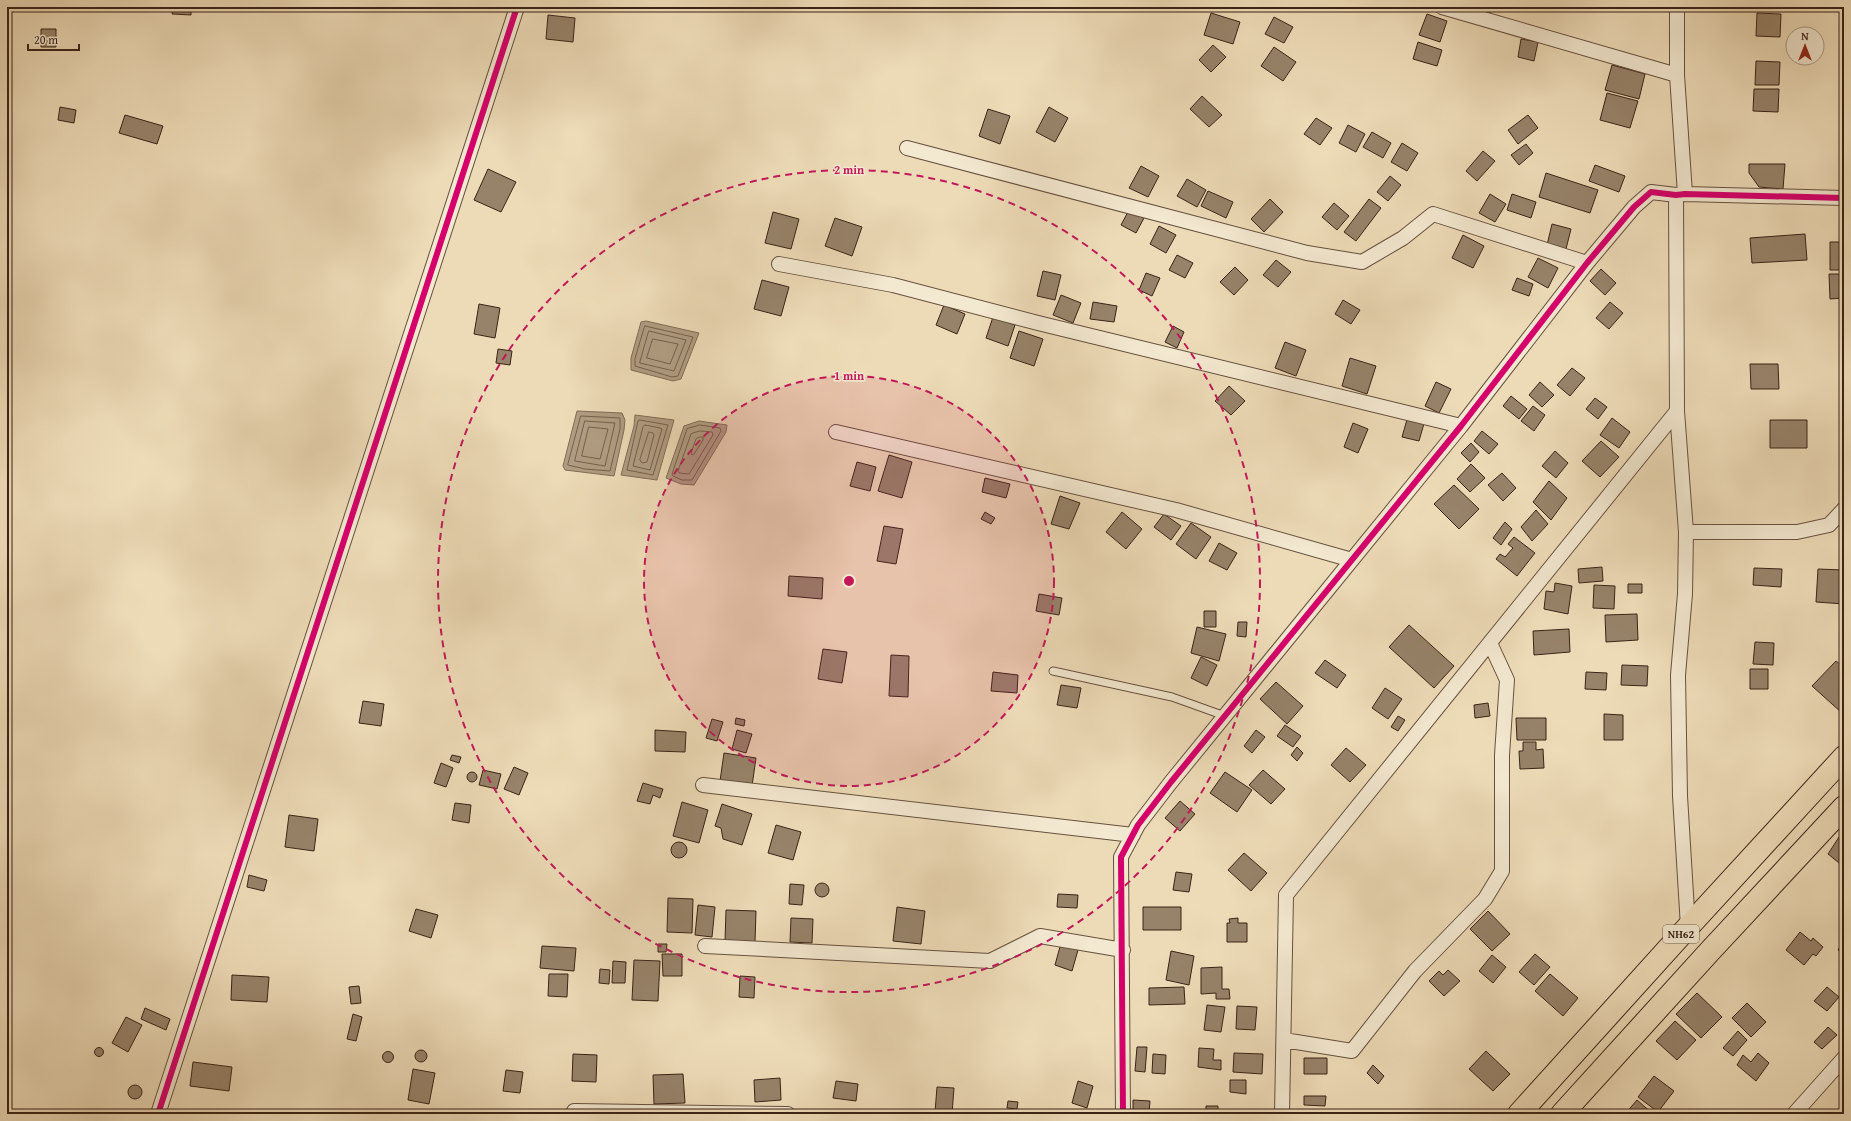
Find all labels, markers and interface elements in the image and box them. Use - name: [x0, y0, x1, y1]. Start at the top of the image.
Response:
- scale bar: [28, 26, 79, 52]
- north arrow: [1785, 26, 1825, 66]
- text: N: [1801, 28, 1809, 44]
- text: 20 m: [34, 31, 58, 48]
- text: 2 min: [834, 161, 864, 178]
- text: 1 min: [834, 367, 864, 384]
- centre of rings: [842, 574, 856, 588]
- road number: NH62: [1663, 925, 1699, 943]

